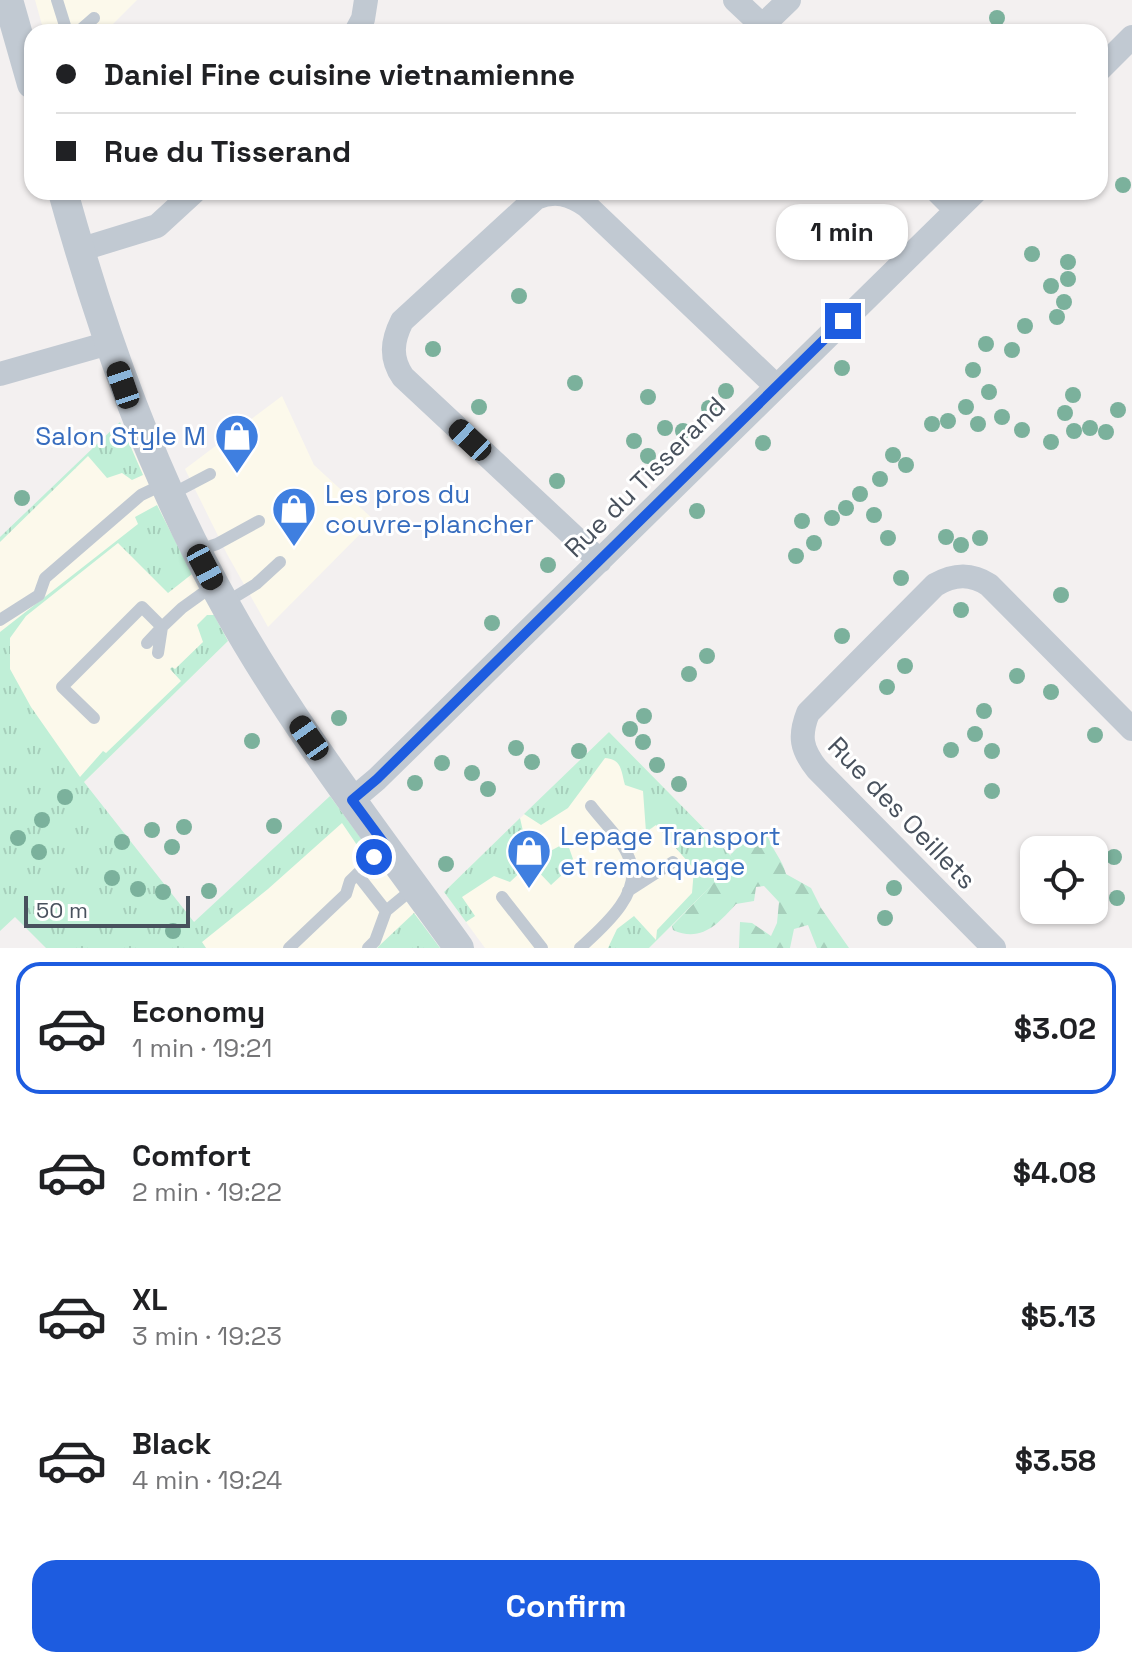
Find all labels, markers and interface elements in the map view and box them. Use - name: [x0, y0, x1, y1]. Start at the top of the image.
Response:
- text: Daniel Fine cuisine vietnamienne: [104, 55, 575, 94]
- text: Rue du Tisserand: [104, 132, 351, 171]
- callout: 1 min: [777, 205, 909, 261]
- text: 1 min: [810, 215, 874, 249]
- route end: [825, 303, 861, 339]
- car: [104, 358, 142, 412]
- street label: Rue du Tisserand: [557, 389, 733, 565]
- shop icon: Salon Style M: [213, 412, 261, 475]
- car: [444, 415, 496, 465]
- place label: Salon Style M: [35, 419, 206, 453]
- place label: Les pros du couvre-plancher: [325, 477, 534, 541]
- shop icon: Les pros du couvre-plancher: [270, 485, 318, 548]
- car: [183, 540, 227, 594]
- car: [285, 711, 333, 765]
- street label: Rue des Oeillets: [821, 729, 983, 897]
- place label: Lepage Transport et remorquage: [560, 819, 781, 883]
- shop icon: Lepage Transport et remorquage: [505, 827, 553, 890]
- map controls: [1020, 836, 1108, 924]
- button: locate: [1020, 836, 1108, 924]
- route start: [356, 839, 392, 875]
- scale bar: [24, 892, 190, 928]
- text: 50 m: [36, 896, 88, 924]
- icon: car: [36, 992, 108, 1064]
- text: Economy: [132, 992, 265, 1031]
- text: $3.02: [1014, 1009, 1096, 1048]
- text: 1 min · 19:21: [132, 1031, 272, 1065]
- icon: car: [36, 1136, 108, 1208]
- text: Comfort: [132, 1136, 251, 1175]
- text: $4.08: [1013, 1153, 1096, 1192]
- text: 2 min · 19:22: [132, 1175, 282, 1209]
- icon: car: [36, 1280, 108, 1352]
- text: XL: [132, 1280, 168, 1319]
- text: $5.13: [1021, 1297, 1096, 1336]
- text: 3 min · 19:23: [132, 1319, 282, 1353]
- icon: car: [36, 1424, 108, 1496]
- text: Black: [132, 1424, 211, 1463]
- text: $3.58: [1015, 1441, 1096, 1480]
- text: 4 min · 19:24: [132, 1463, 282, 1497]
- button: Confirm: [32, 1560, 1100, 1652]

